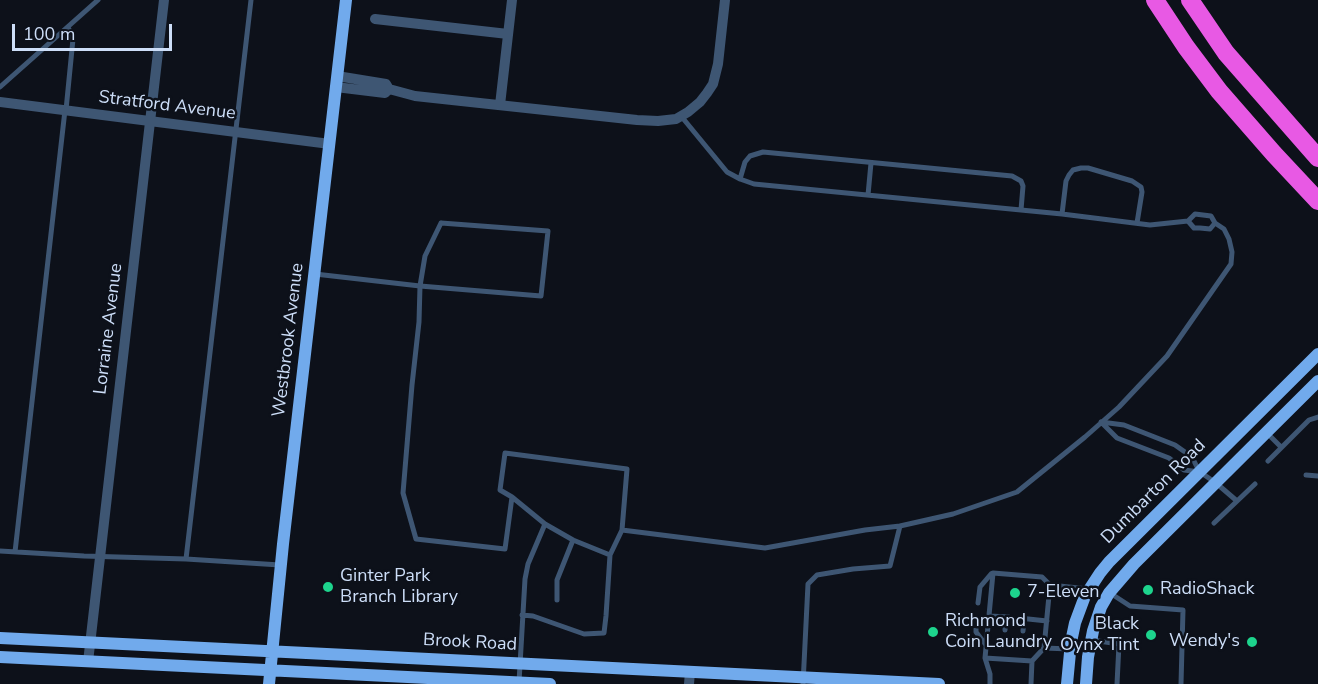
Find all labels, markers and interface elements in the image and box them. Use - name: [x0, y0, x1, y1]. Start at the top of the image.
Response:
- scale bar: [15, 12, 176, 50]
- text: 100 m: [23, 22, 75, 46]
- street label: Stratford Avenue: [97, 87, 237, 125]
- street label: Lorraine Avenue: [90, 262, 128, 396]
- street label: Westbrook Avenue: [269, 262, 309, 418]
- street label: Dumbarton Road: [1097, 435, 1211, 549]
- place label: Ginter Park Branch Library: [340, 566, 458, 608]
- place label: RadioShack: [1160, 579, 1254, 601]
- marker: Ginter Park Branch Library: [321, 580, 335, 594]
- place label: 7-Eleven: [1027, 582, 1100, 604]
- marker: RadioShack: [1141, 583, 1155, 597]
- marker: 7-Eleven: [1008, 586, 1022, 600]
- place label: Richmond Coin Laundry: [945, 611, 1052, 654]
- place label: Black Oynx Tint: [1060, 614, 1139, 656]
- marker: Richmond Coin Laundry: [926, 625, 940, 639]
- marker: Black Oynx Tint: [1144, 628, 1158, 642]
- street label: Brook Road: [422, 630, 518, 656]
- place label: Wendy's: [1169, 631, 1240, 653]
- marker: Wendy's: [1245, 635, 1259, 649]

